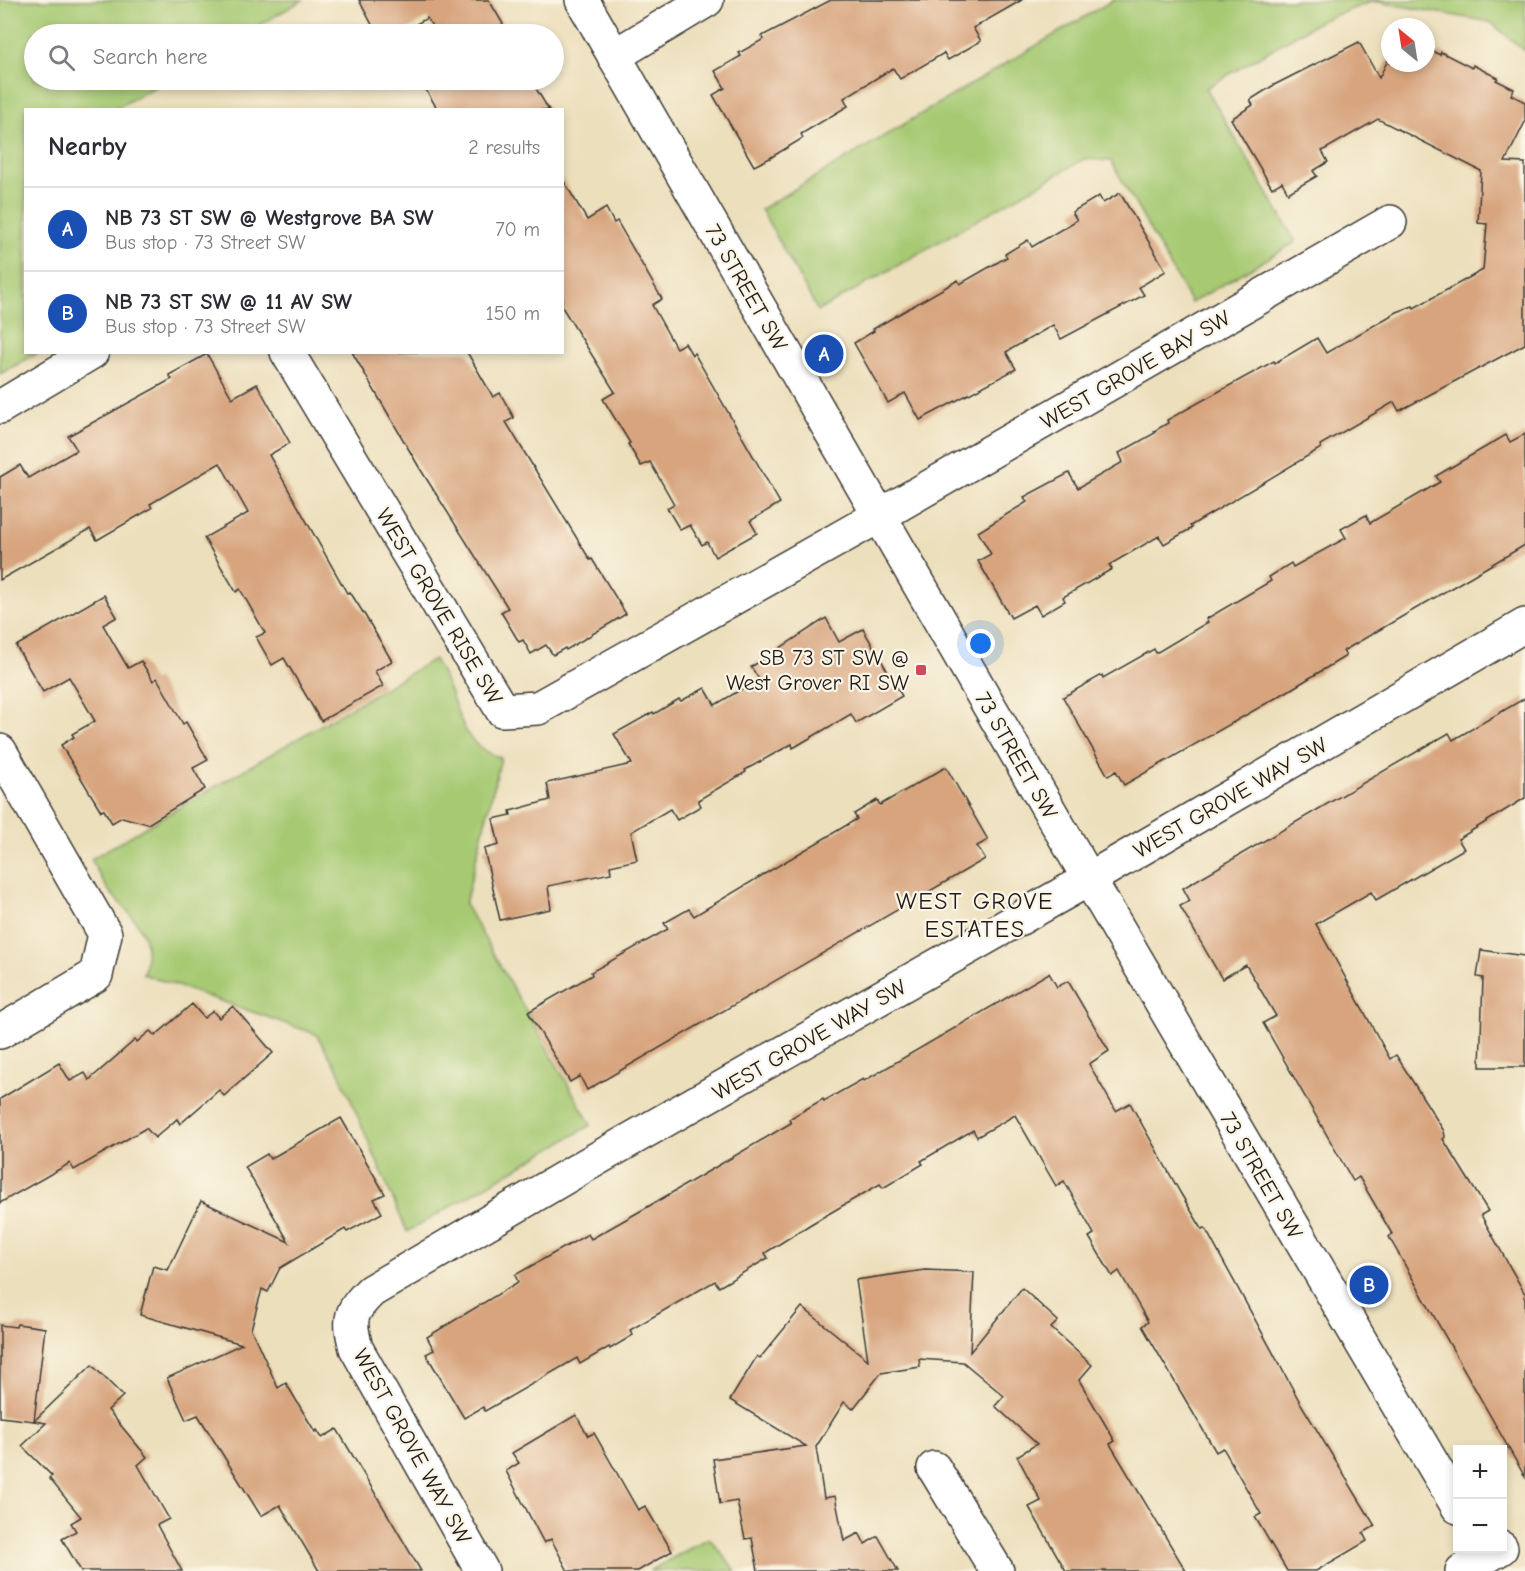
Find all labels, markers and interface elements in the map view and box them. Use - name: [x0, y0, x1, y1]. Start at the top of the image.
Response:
- north arrow: [1381, 18, 1435, 72]
- search box: [24, 24, 564, 90]
- icon: search: [45, 41, 78, 74]
- text: Search here: [93, 44, 208, 70]
- text: Nearby: [48, 132, 127, 162]
- text: 2 results: [468, 136, 540, 159]
- text: NB 73 ST SW @ Westgrove BA SW: [105, 205, 434, 231]
- text: A: [62, 218, 73, 241]
- text: 70 m: [495, 218, 540, 241]
- street label: 73 STREET SW: [699, 219, 793, 356]
- text: Bus stop · 73 Street SW: [105, 231, 306, 254]
- text: NB 73 ST SW @ 11 AV SW: [105, 289, 352, 315]
- text: B: [61, 302, 74, 325]
- text: 150 m: [486, 302, 540, 325]
- street label: WEST GROVE BAY SW: [1036, 305, 1235, 435]
- text: Bus stop · 73 Street SW: [105, 315, 306, 338]
- pin: A: [804, 332, 844, 376]
- street label: WEST GROVE RISE SW: [370, 504, 508, 709]
- your location: [966, 629, 995, 658]
- place label: SB 73 ST SW @ West Grover RI SW: [726, 645, 909, 696]
- marker: SB 73 ST SW @ West Grover RI SW: [914, 663, 928, 677]
- street label: 73 STREET SW: [969, 687, 1063, 824]
- street label: WEST GROVE WAY SW: [1129, 732, 1332, 864]
- district label: WEST GROVE ESTATES: [896, 887, 1054, 943]
- street label: WEST GROVE WAY SW: [708, 974, 911, 1106]
- street label: 73 STREET SW: [1214, 1107, 1308, 1244]
- pin: B: [1350, 1262, 1388, 1308]
- street label: WEST GROVE WAY SW: [348, 1344, 477, 1549]
- map controls: [1453, 1445, 1507, 1553]
- button: +: [1453, 1445, 1507, 1499]
- button: −: [1453, 1499, 1507, 1553]

